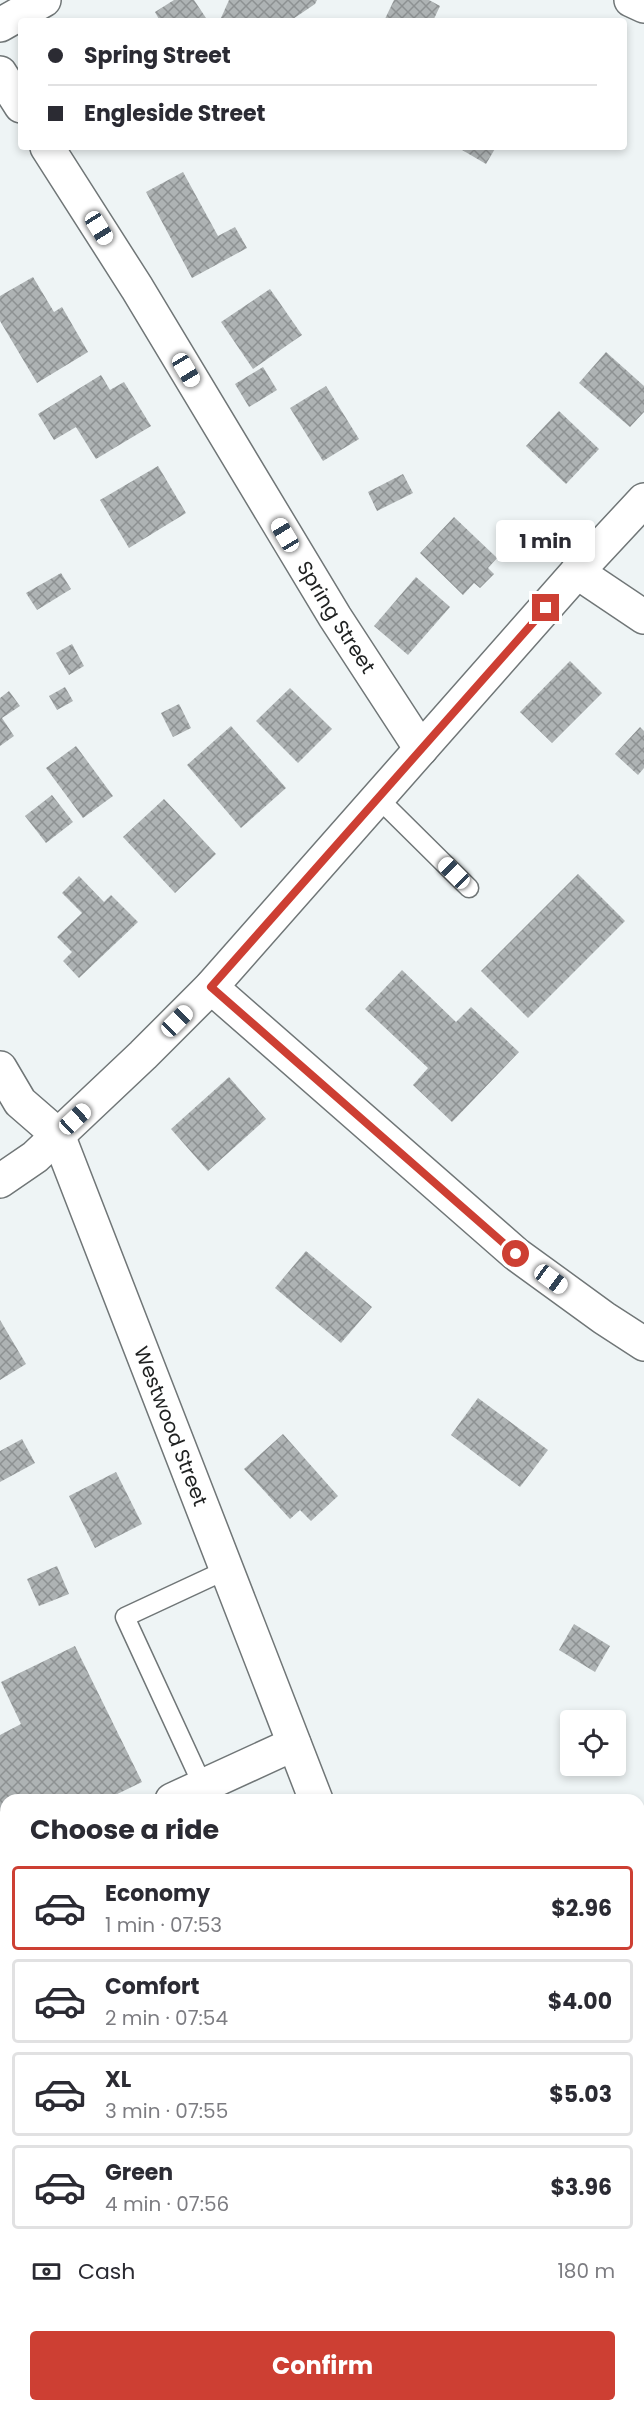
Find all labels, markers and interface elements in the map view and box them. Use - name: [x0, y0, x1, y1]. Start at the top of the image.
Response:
- text: Spring Street: [84, 40, 231, 71]
- text: Engleside Street: [84, 98, 266, 129]
- car: [82, 208, 116, 248]
- car: [169, 350, 203, 390]
- car: [268, 515, 302, 555]
- callout: 1 min: [496, 521, 596, 563]
- text: 1 min: [519, 527, 572, 555]
- street label: Spring Street: [290, 556, 382, 679]
- route end: [532, 594, 559, 621]
- car: [435, 854, 473, 892]
- car: [158, 1002, 196, 1040]
- car: [56, 1100, 94, 1138]
- route start: [502, 1240, 529, 1267]
- car: [531, 1261, 571, 1297]
- street label: Westwood Street: [127, 1342, 215, 1510]
- map controls: [560, 1710, 626, 1776]
- button: locate: [560, 1710, 626, 1776]
- text: Choose a ride: [30, 1811, 219, 1848]
- text: Economy: [105, 1878, 210, 1909]
- icon: car: [33, 1881, 87, 1935]
- text: $2.96: [551, 1893, 612, 1924]
- text: 1 min · 07:53: [105, 1911, 222, 1939]
- text: Comfort: [105, 1971, 199, 2002]
- icon: car: [33, 1974, 87, 2028]
- text: $4.00: [548, 1986, 612, 2017]
- text: 2 min · 07:54: [105, 2004, 228, 2032]
- text: XL: [105, 2064, 131, 2095]
- icon: car: [33, 2067, 87, 2121]
- text: $5.03: [549, 2079, 612, 2110]
- text: 3 min · 07:55: [105, 2097, 228, 2125]
- text: Green: [105, 2157, 173, 2188]
- icon: car: [33, 2160, 87, 2214]
- text: $3.96: [550, 2172, 612, 2203]
- text: 4 min · 07:56: [105, 2190, 229, 2218]
- icon: cash: [30, 2255, 63, 2288]
- text: Cash: [78, 2256, 135, 2287]
- text: 180 m: [557, 2257, 615, 2285]
- button: Confirm: [30, 2331, 615, 2400]

